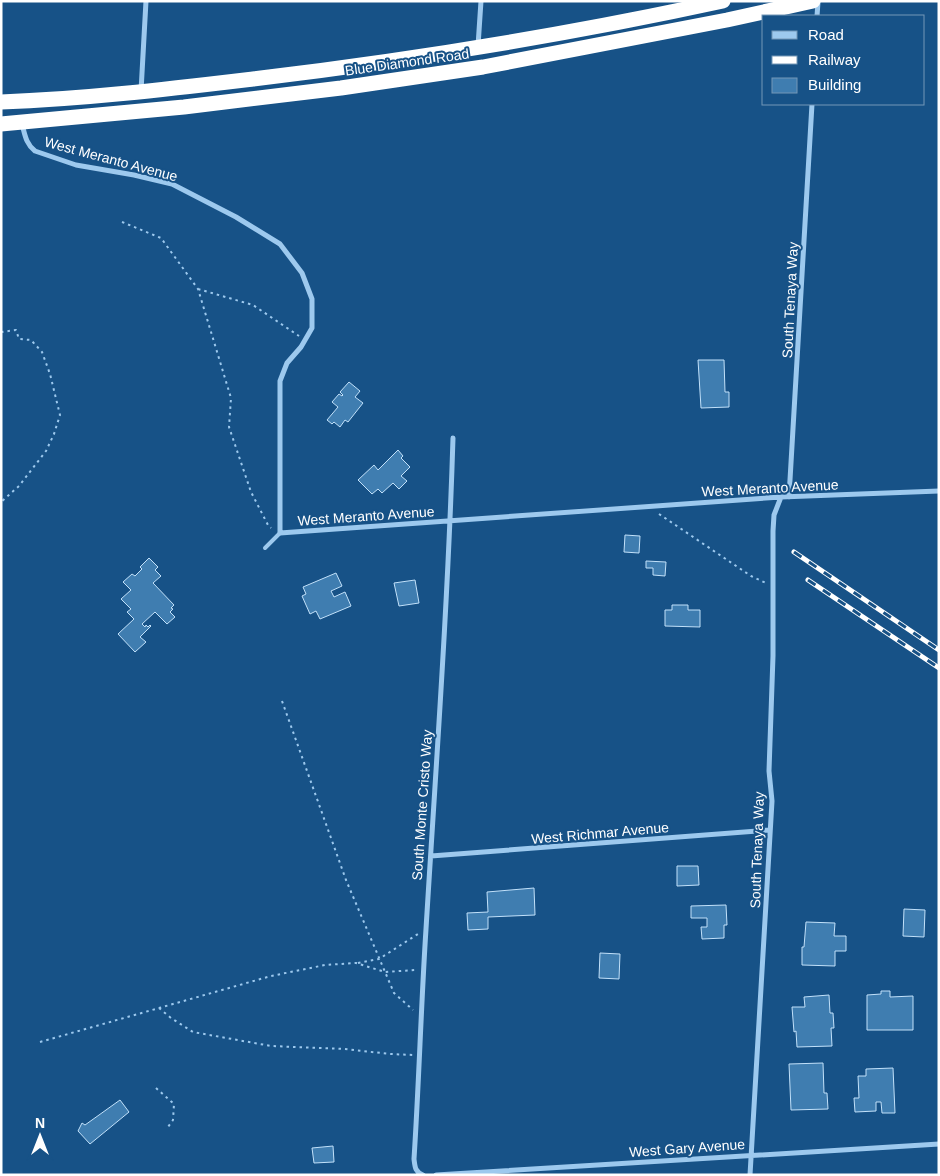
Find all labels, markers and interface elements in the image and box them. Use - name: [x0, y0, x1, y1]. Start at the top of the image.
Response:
- legend: [762, 15, 925, 105]
- text: Road: [808, 26, 844, 43]
- street label: Blue Diamond Road: [344, 45, 470, 79]
- text: Railway: [808, 51, 861, 68]
- text: Building: [808, 76, 861, 93]
- street label: West Meranto Avenue: [43, 134, 180, 185]
- street label: South Tenaya Way: [779, 241, 801, 359]
- street label: West Meranto Avenue: [701, 476, 839, 500]
- street label: West Meranto Avenue: [297, 503, 435, 529]
- street label: South Monte Cristo Way: [409, 729, 435, 881]
- street label: South Tenaya Way: [747, 791, 767, 909]
- street label: West Richmar Avenue: [531, 819, 670, 847]
- north arrow: [15, 1111, 65, 1161]
- text: N: [35, 1115, 45, 1131]
- street label: West Gary Avenue: [628, 1136, 746, 1160]

